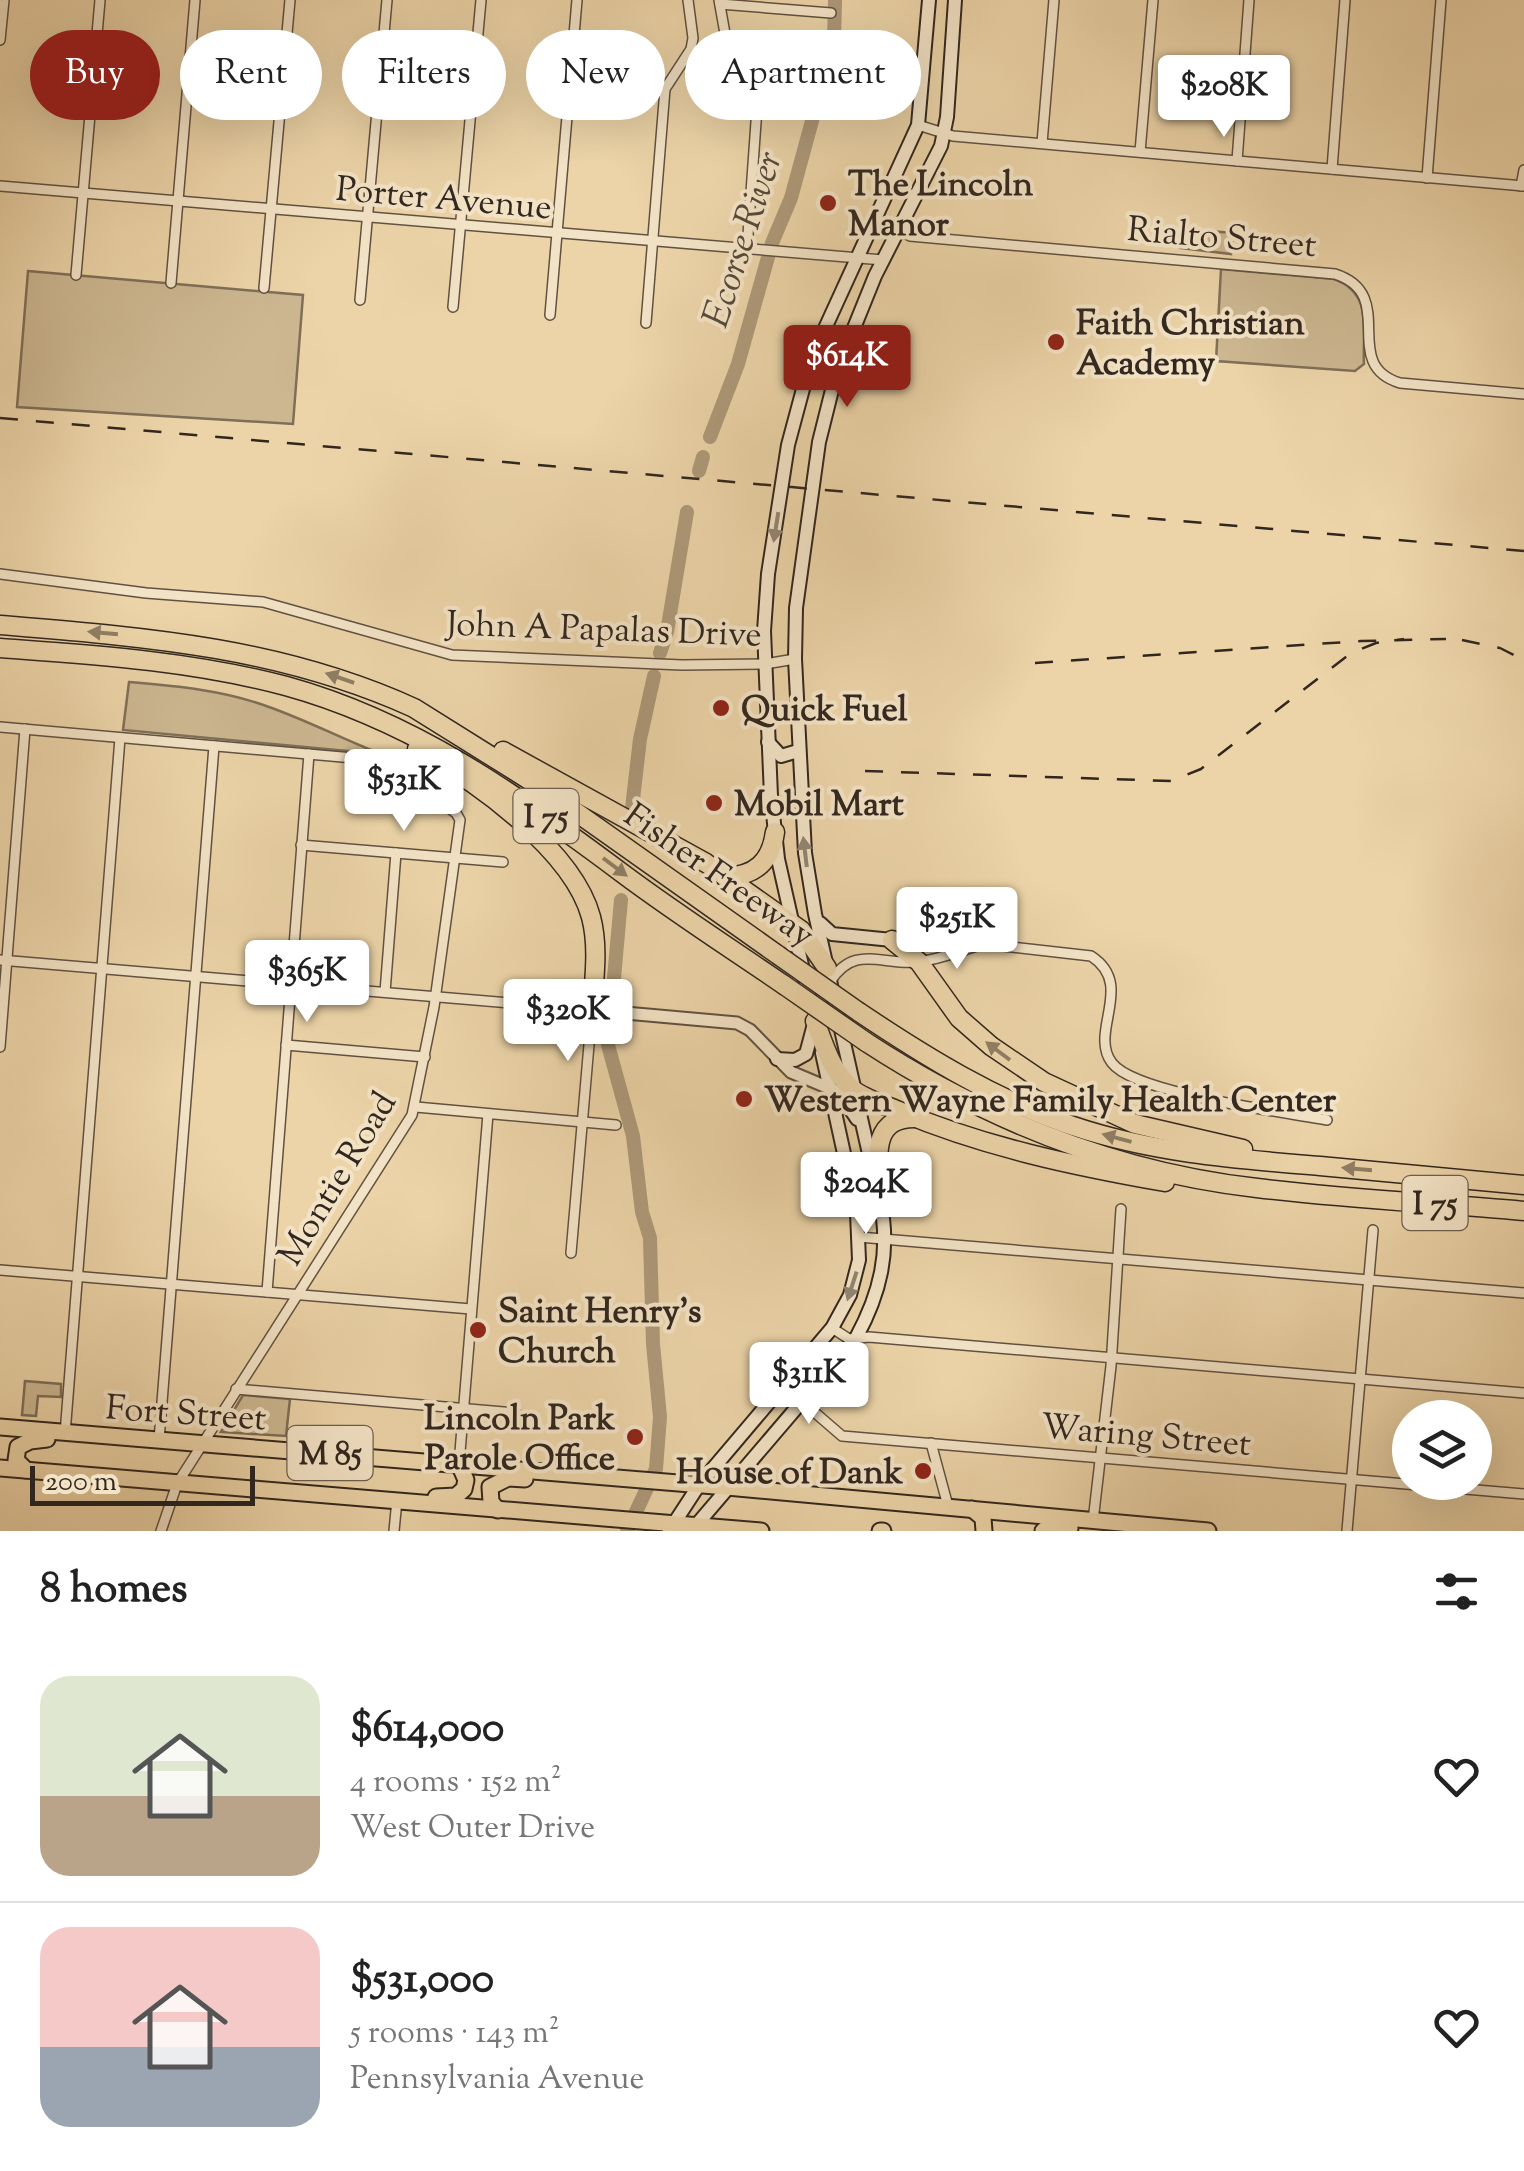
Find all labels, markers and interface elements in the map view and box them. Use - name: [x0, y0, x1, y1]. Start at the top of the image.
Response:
- chip: Buy: [30, 30, 160, 120]
- chip: Rent: [180, 30, 322, 120]
- chip: Filters: [342, 30, 506, 120]
- chip: New: [526, 30, 665, 120]
- chip: Apartment: [685, 30, 921, 120]
- pin: $208K: [1154, 55, 1294, 140]
- text: $208K: [1180, 64, 1268, 110]
- water label: Ecorse River: [691, 145, 799, 335]
- place label: The Lincoln Manor: [848, 161, 1034, 252]
- street label: Porter Avenue: [334, 166, 554, 235]
- marker: The Lincoln Manor: [817, 192, 839, 214]
- street label: Rialto Street: [1125, 206, 1318, 273]
- place label: Faith Christian Academy: [1076, 300, 1305, 391]
- pin: $614K: [777, 325, 917, 410]
- marker: Faith Christian Academy: [1045, 331, 1067, 353]
- text: $614K: [806, 334, 888, 380]
- one-way arrow: [767, 512, 783, 543]
- street label: John A Papalas Drive: [443, 600, 762, 662]
- one-way arrow: [87, 625, 119, 641]
- one-way arrow: [325, 670, 355, 685]
- place label: Quick Fuel: [741, 686, 908, 737]
- marker: Quick Fuel: [710, 697, 732, 719]
- pin: $531K: [334, 749, 474, 834]
- text: $531K: [367, 758, 441, 804]
- place label: Mobil Mart: [734, 781, 904, 832]
- road number: I 75: [514, 789, 578, 843]
- street label: Fisher Freeway: [612, 792, 824, 962]
- marker: Mobil Mart: [703, 792, 725, 814]
- one-way arrow: [797, 836, 813, 868]
- one-way arrow: [602, 856, 627, 877]
- pin: $251K: [887, 887, 1027, 972]
- text: $251K: [918, 896, 996, 942]
- pin: $365K: [237, 940, 377, 1025]
- text: $365K: [267, 949, 347, 995]
- pin: $320K: [498, 979, 638, 1064]
- text: $320K: [525, 988, 611, 1034]
- one-way arrow: [985, 1041, 1011, 1061]
- place label: Western Wayne Family Health Center: [764, 1077, 1337, 1128]
- street label: Montie Road: [267, 1083, 411, 1277]
- marker: Western Wayne Family Health Center: [733, 1088, 755, 1110]
- one-way arrow: [1101, 1129, 1132, 1145]
- pin: $204K: [796, 1152, 936, 1237]
- text: $204K: [823, 1161, 909, 1207]
- one-way arrow: [1341, 1161, 1373, 1177]
- road number: I 75: [1402, 1176, 1468, 1230]
- one-way arrow: [843, 1271, 858, 1301]
- place label: Saint Henry's Church: [498, 1288, 702, 1379]
- marker: Saint Henry's Church: [467, 1319, 489, 1341]
- pin: $311K: [739, 1342, 879, 1427]
- text: $311K: [772, 1351, 846, 1397]
- street label: Fort Street: [104, 1384, 268, 1447]
- place label: Lincoln Park Parole Office: [424, 1395, 615, 1486]
- map controls: [1392, 1400, 1492, 1500]
- button: layers: [1392, 1400, 1492, 1500]
- street label: Waring Street: [1038, 1403, 1253, 1472]
- road number: M 85: [288, 1426, 372, 1480]
- marker: Lincoln Park Parole Office: [624, 1426, 646, 1448]
- place label: House of Dank: [676, 1449, 903, 1500]
- marker: House of Dank: [912, 1460, 934, 1482]
- scale bar: [30, 1461, 255, 1506]
- text: 200 m: [45, 1463, 117, 1503]
- text: 8 homes: [40, 1561, 188, 1621]
- icon: filters: [1429, 1564, 1484, 1619]
- text: $614,000: [350, 1700, 504, 1760]
- icon: home: [120, 1716, 240, 1836]
- icon: heart: [1429, 1749, 1484, 1804]
- text: 4 rooms · 152 m²: [350, 1760, 562, 1806]
- text: West Outer Drive: [350, 1806, 595, 1852]
- text: $531,000: [350, 1951, 494, 2011]
- icon: home: [120, 1967, 240, 2087]
- icon: heart: [1429, 2000, 1484, 2055]
- text: 5 rooms · 143 m²: [350, 2011, 560, 2057]
- text: Pennsylvania Avenue: [350, 2057, 644, 2103]

